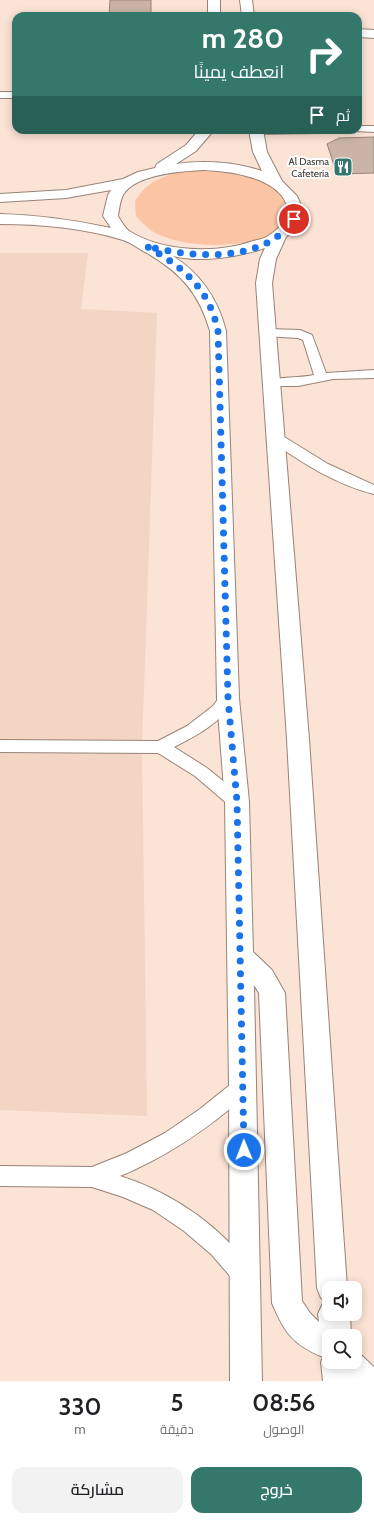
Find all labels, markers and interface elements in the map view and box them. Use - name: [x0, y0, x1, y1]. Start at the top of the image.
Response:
- text: 280 m: [202, 21, 284, 55]
- icon: right: [298, 28, 350, 80]
- text: انعطف يمينًا: [194, 61, 284, 83]
- icon: arrive: [306, 104, 328, 126]
- text: ثم: [336, 107, 350, 125]
- place label: Al Dasma Cafeteria: [289, 155, 329, 180]
- restaurant icon: Al Dasma Cafeteria: [332, 156, 354, 178]
- pin: [277, 202, 311, 236]
- icon: arrive: [283, 208, 305, 230]
- position arrow: [223, 1129, 265, 1171]
- map controls: [322, 1281, 362, 1369]
- button: sound: [322, 1281, 362, 1321]
- button: search: [322, 1329, 362, 1369]
- text: 5: [170, 1388, 183, 1417]
- text: 08:56: [252, 1388, 315, 1417]
- text: 330: [59, 1392, 101, 1421]
- text: m: [74, 1421, 86, 1437]
- text: دقيقة: [160, 1421, 194, 1437]
- text: الوصول: [263, 1421, 305, 1437]
- button: مشاركة: [12, 1467, 183, 1513]
- button: خروج: [191, 1467, 362, 1513]

